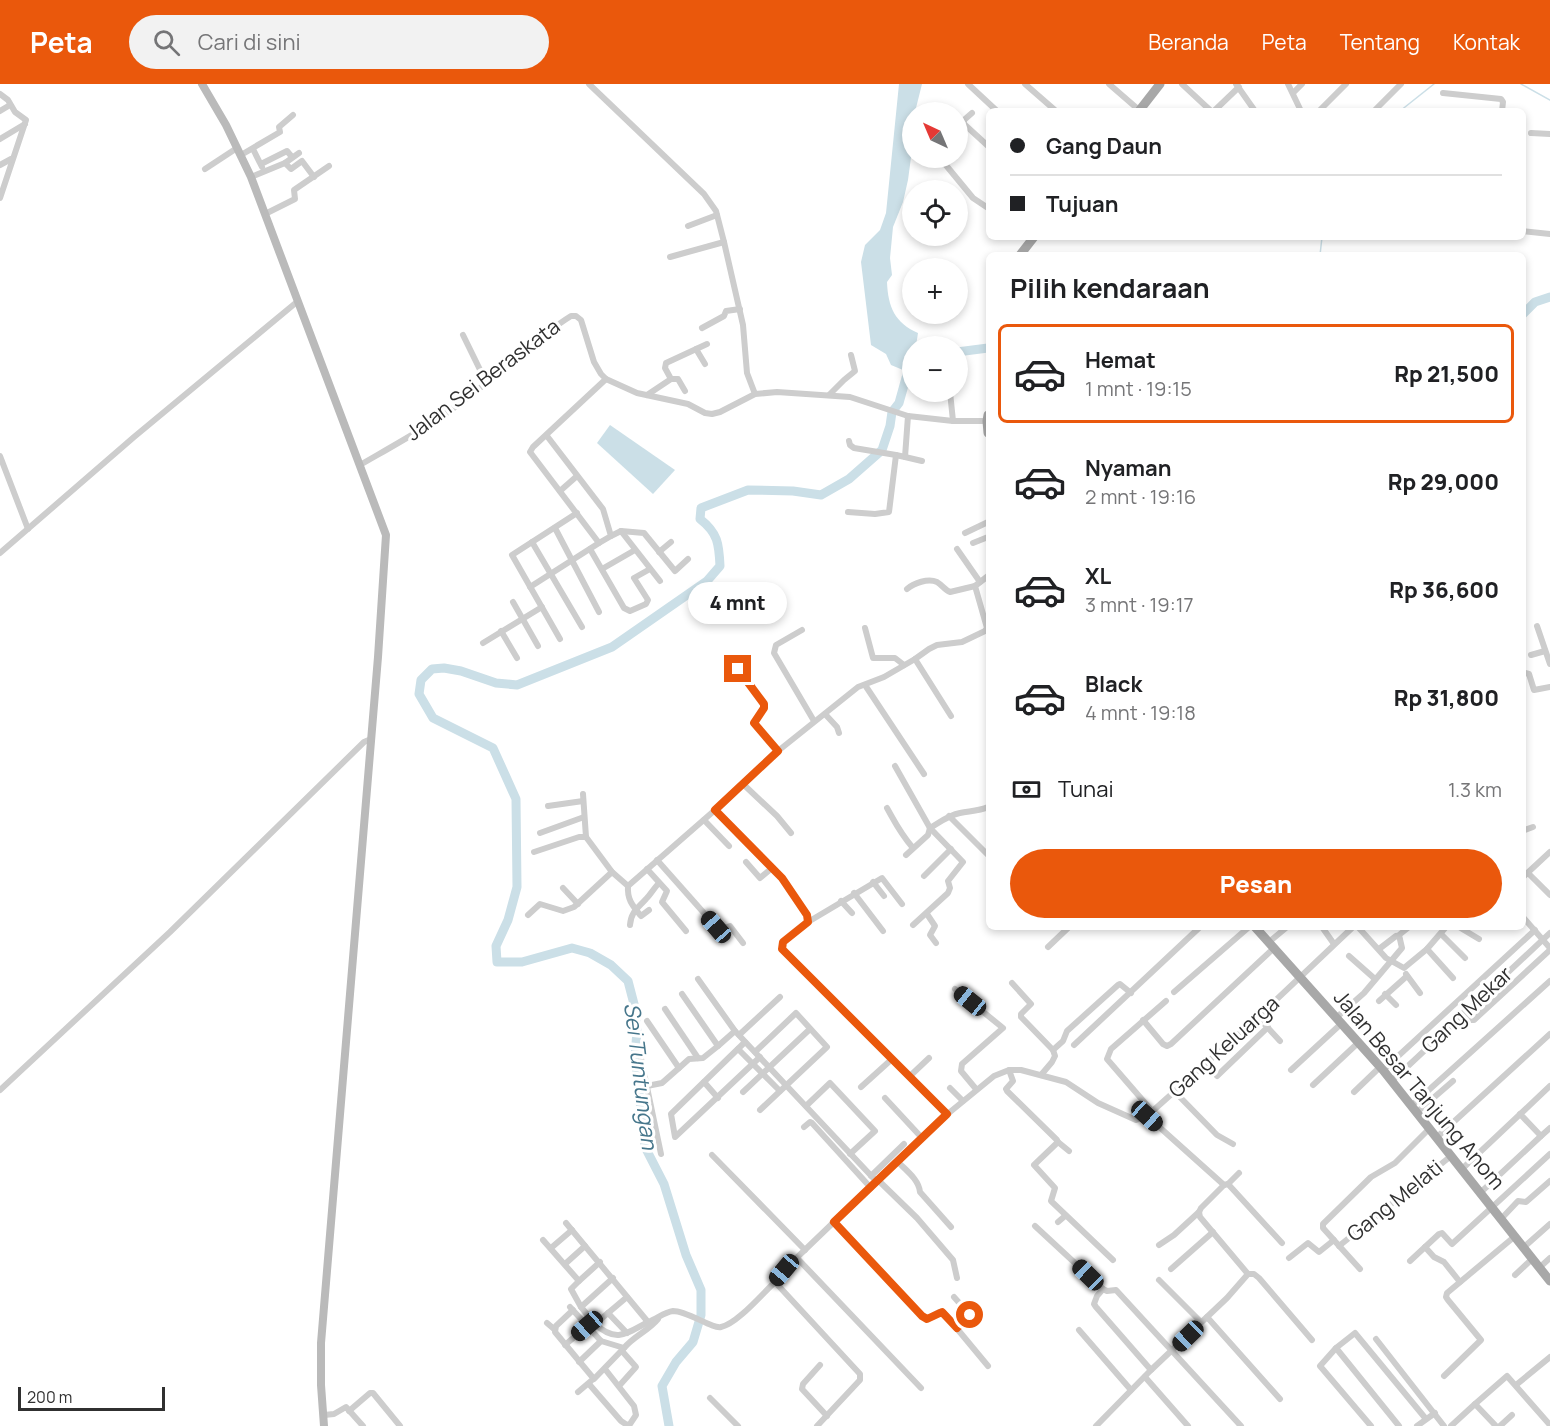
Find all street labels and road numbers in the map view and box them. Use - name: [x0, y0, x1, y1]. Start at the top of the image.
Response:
- street label: Jalan Sei Beraskata: [400, 312, 565, 446]
- street label: Gang Mekar: [1415, 959, 1518, 1059]
- street label: Jalan Besar Tanjung Anom: [1328, 984, 1512, 1195]
- street label: Gang Keluarga: [1162, 989, 1285, 1103]
- street label: Gang Melati: [1341, 1153, 1448, 1247]

